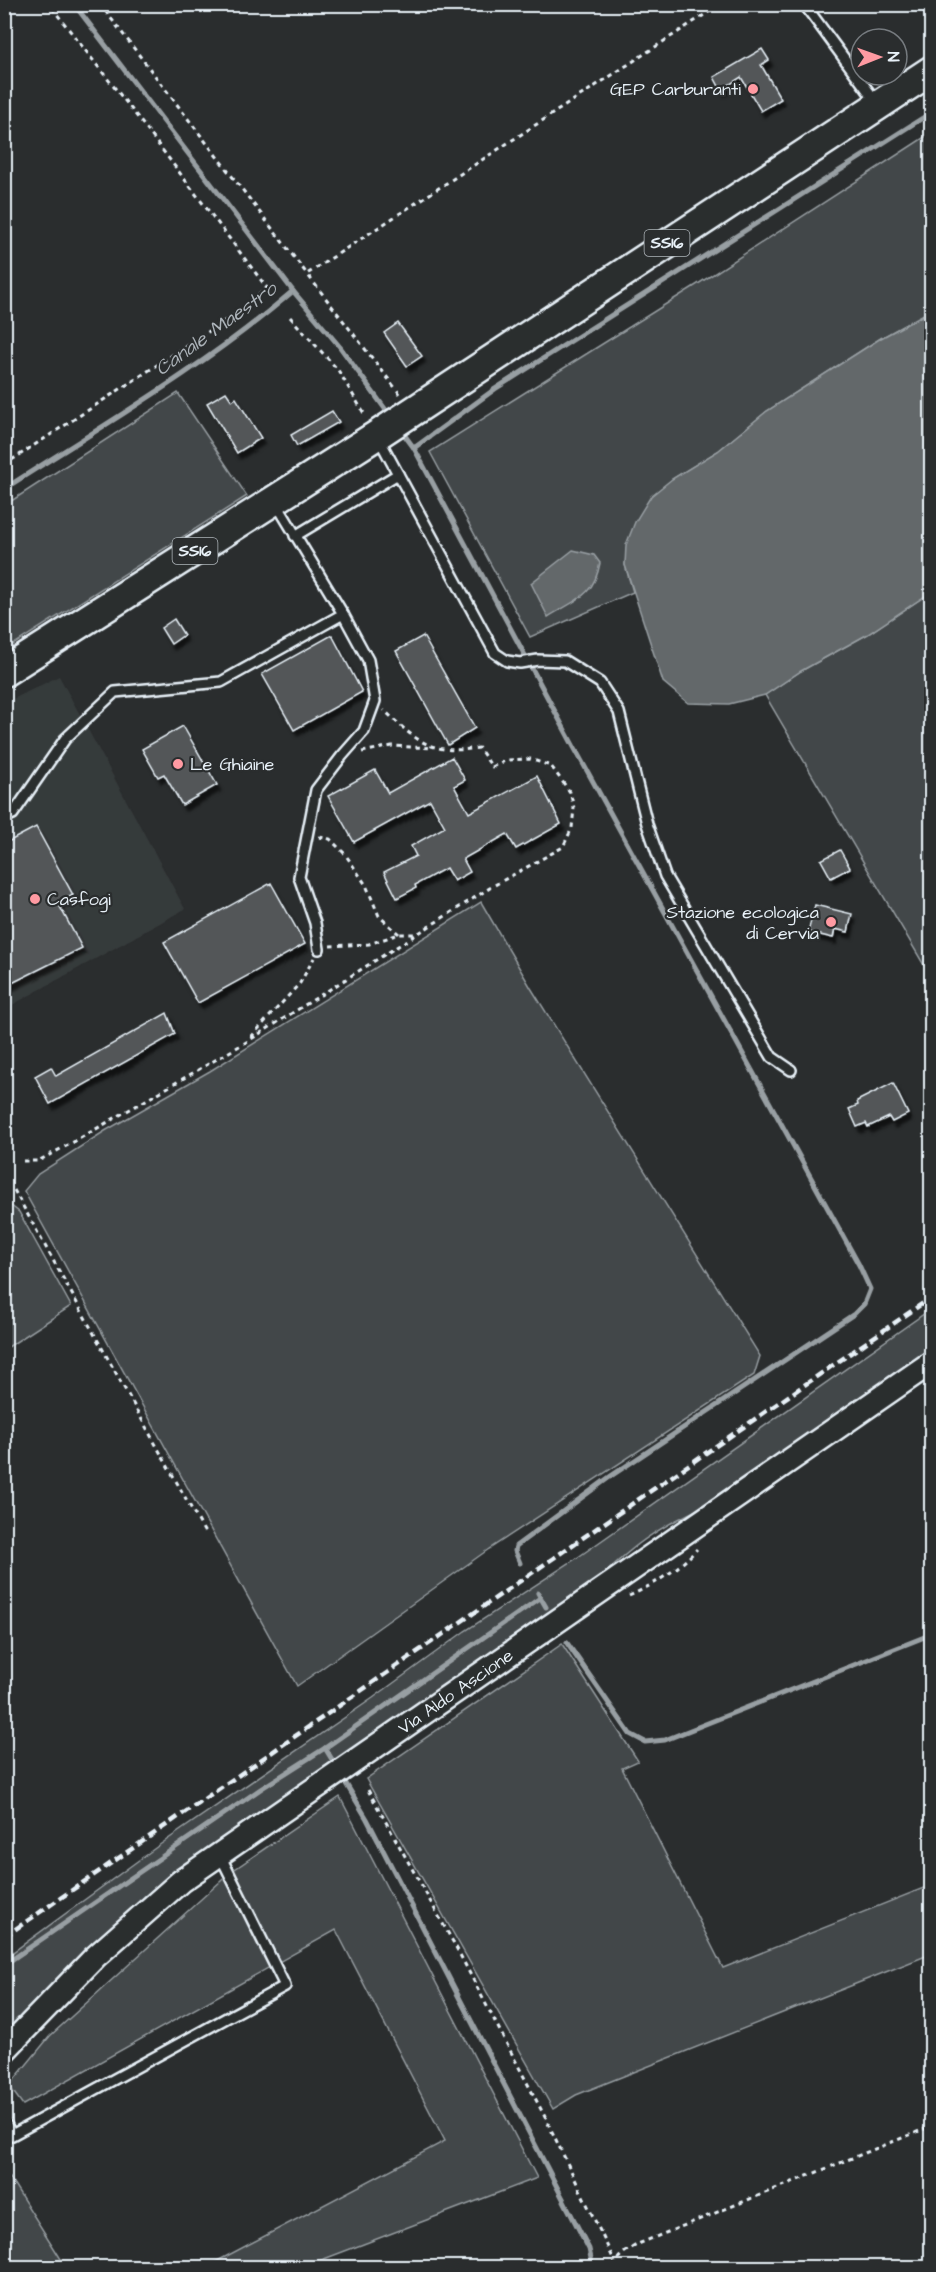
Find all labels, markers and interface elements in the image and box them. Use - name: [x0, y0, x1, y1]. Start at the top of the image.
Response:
- north arrow: [849, 27, 909, 87]
- text: N: [882, 52, 904, 62]
- place label: GEP Carburanti: [610, 77, 741, 102]
- marker: GEP Carburanti: [746, 82, 760, 96]
- road number: SS16: [644, 230, 690, 256]
- water label: Canale Maestro: [149, 274, 284, 383]
- road number: SS16: [172, 538, 218, 564]
- place label: Le Ghiaine: [190, 752, 274, 777]
- marker: Le Ghiaine: [171, 757, 185, 771]
- place label: Casfogi: [47, 887, 111, 913]
- marker: Casfogi: [28, 892, 42, 906]
- place label: Stazione ecologica di Cervia: [667, 900, 819, 946]
- marker: Stazione ecologica di Cervia: [824, 915, 838, 929]
- street label: Via Aldo Ascione: [393, 1643, 518, 1740]

